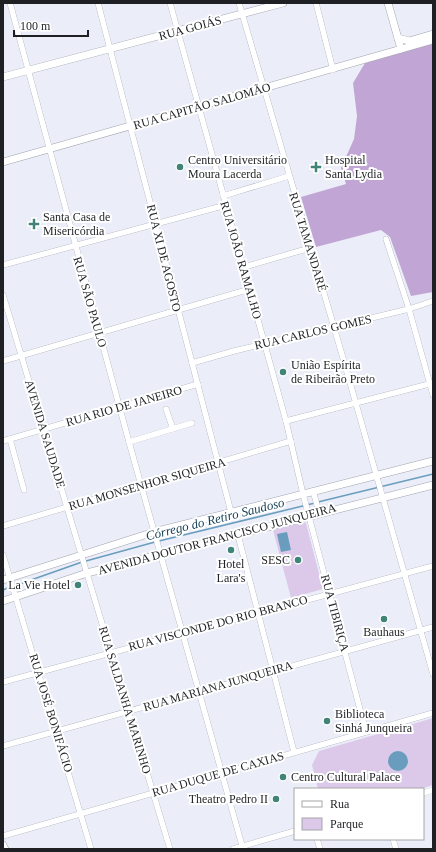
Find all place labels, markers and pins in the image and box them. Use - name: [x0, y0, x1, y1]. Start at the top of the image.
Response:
- place label: Centro Universitário Moura Lacerda: [188, 153, 287, 181]
- place label: Hospital Santa Lydia: [325, 153, 383, 181]
- marker: Hospital Santa Lydia: [310, 161, 322, 173]
- marker: Centro Universitário Moura Lacerda: [175, 162, 185, 172]
- place label: Santa Casa de Misericórdia: [43, 210, 110, 238]
- marker: Santa Casa de Misericórdia: [28, 218, 40, 230]
- place label: União Espírita de Ribeirão Preto: [291, 358, 375, 386]
- marker: União Espírita de Ribeirão Preto: [278, 367, 288, 377]
- marker: Hotel Lara's: [226, 545, 236, 555]
- place label: SESC: [261, 553, 290, 567]
- marker: SESC: [293, 555, 303, 565]
- place label: Hotel Lara's: [217, 557, 246, 585]
- place label: La Vie Hotel: [8, 578, 71, 592]
- marker: La Vie Hotel: [73, 580, 83, 590]
- marker: Bauhaus: [379, 614, 389, 624]
- place label: Bauhaus: [363, 625, 405, 639]
- place label: Biblioteca Sinhá Junqueira: [335, 707, 413, 735]
- marker: Biblioteca Sinhá Junqueira: [322, 716, 332, 726]
- place label: Centro Cultural Palace: [291, 770, 400, 784]
- marker: Centro Cultural Palace: [278, 772, 288, 782]
- place label: Theatro Pedro II: [189, 792, 268, 806]
- marker: Theatro Pedro II: [271, 794, 281, 804]

